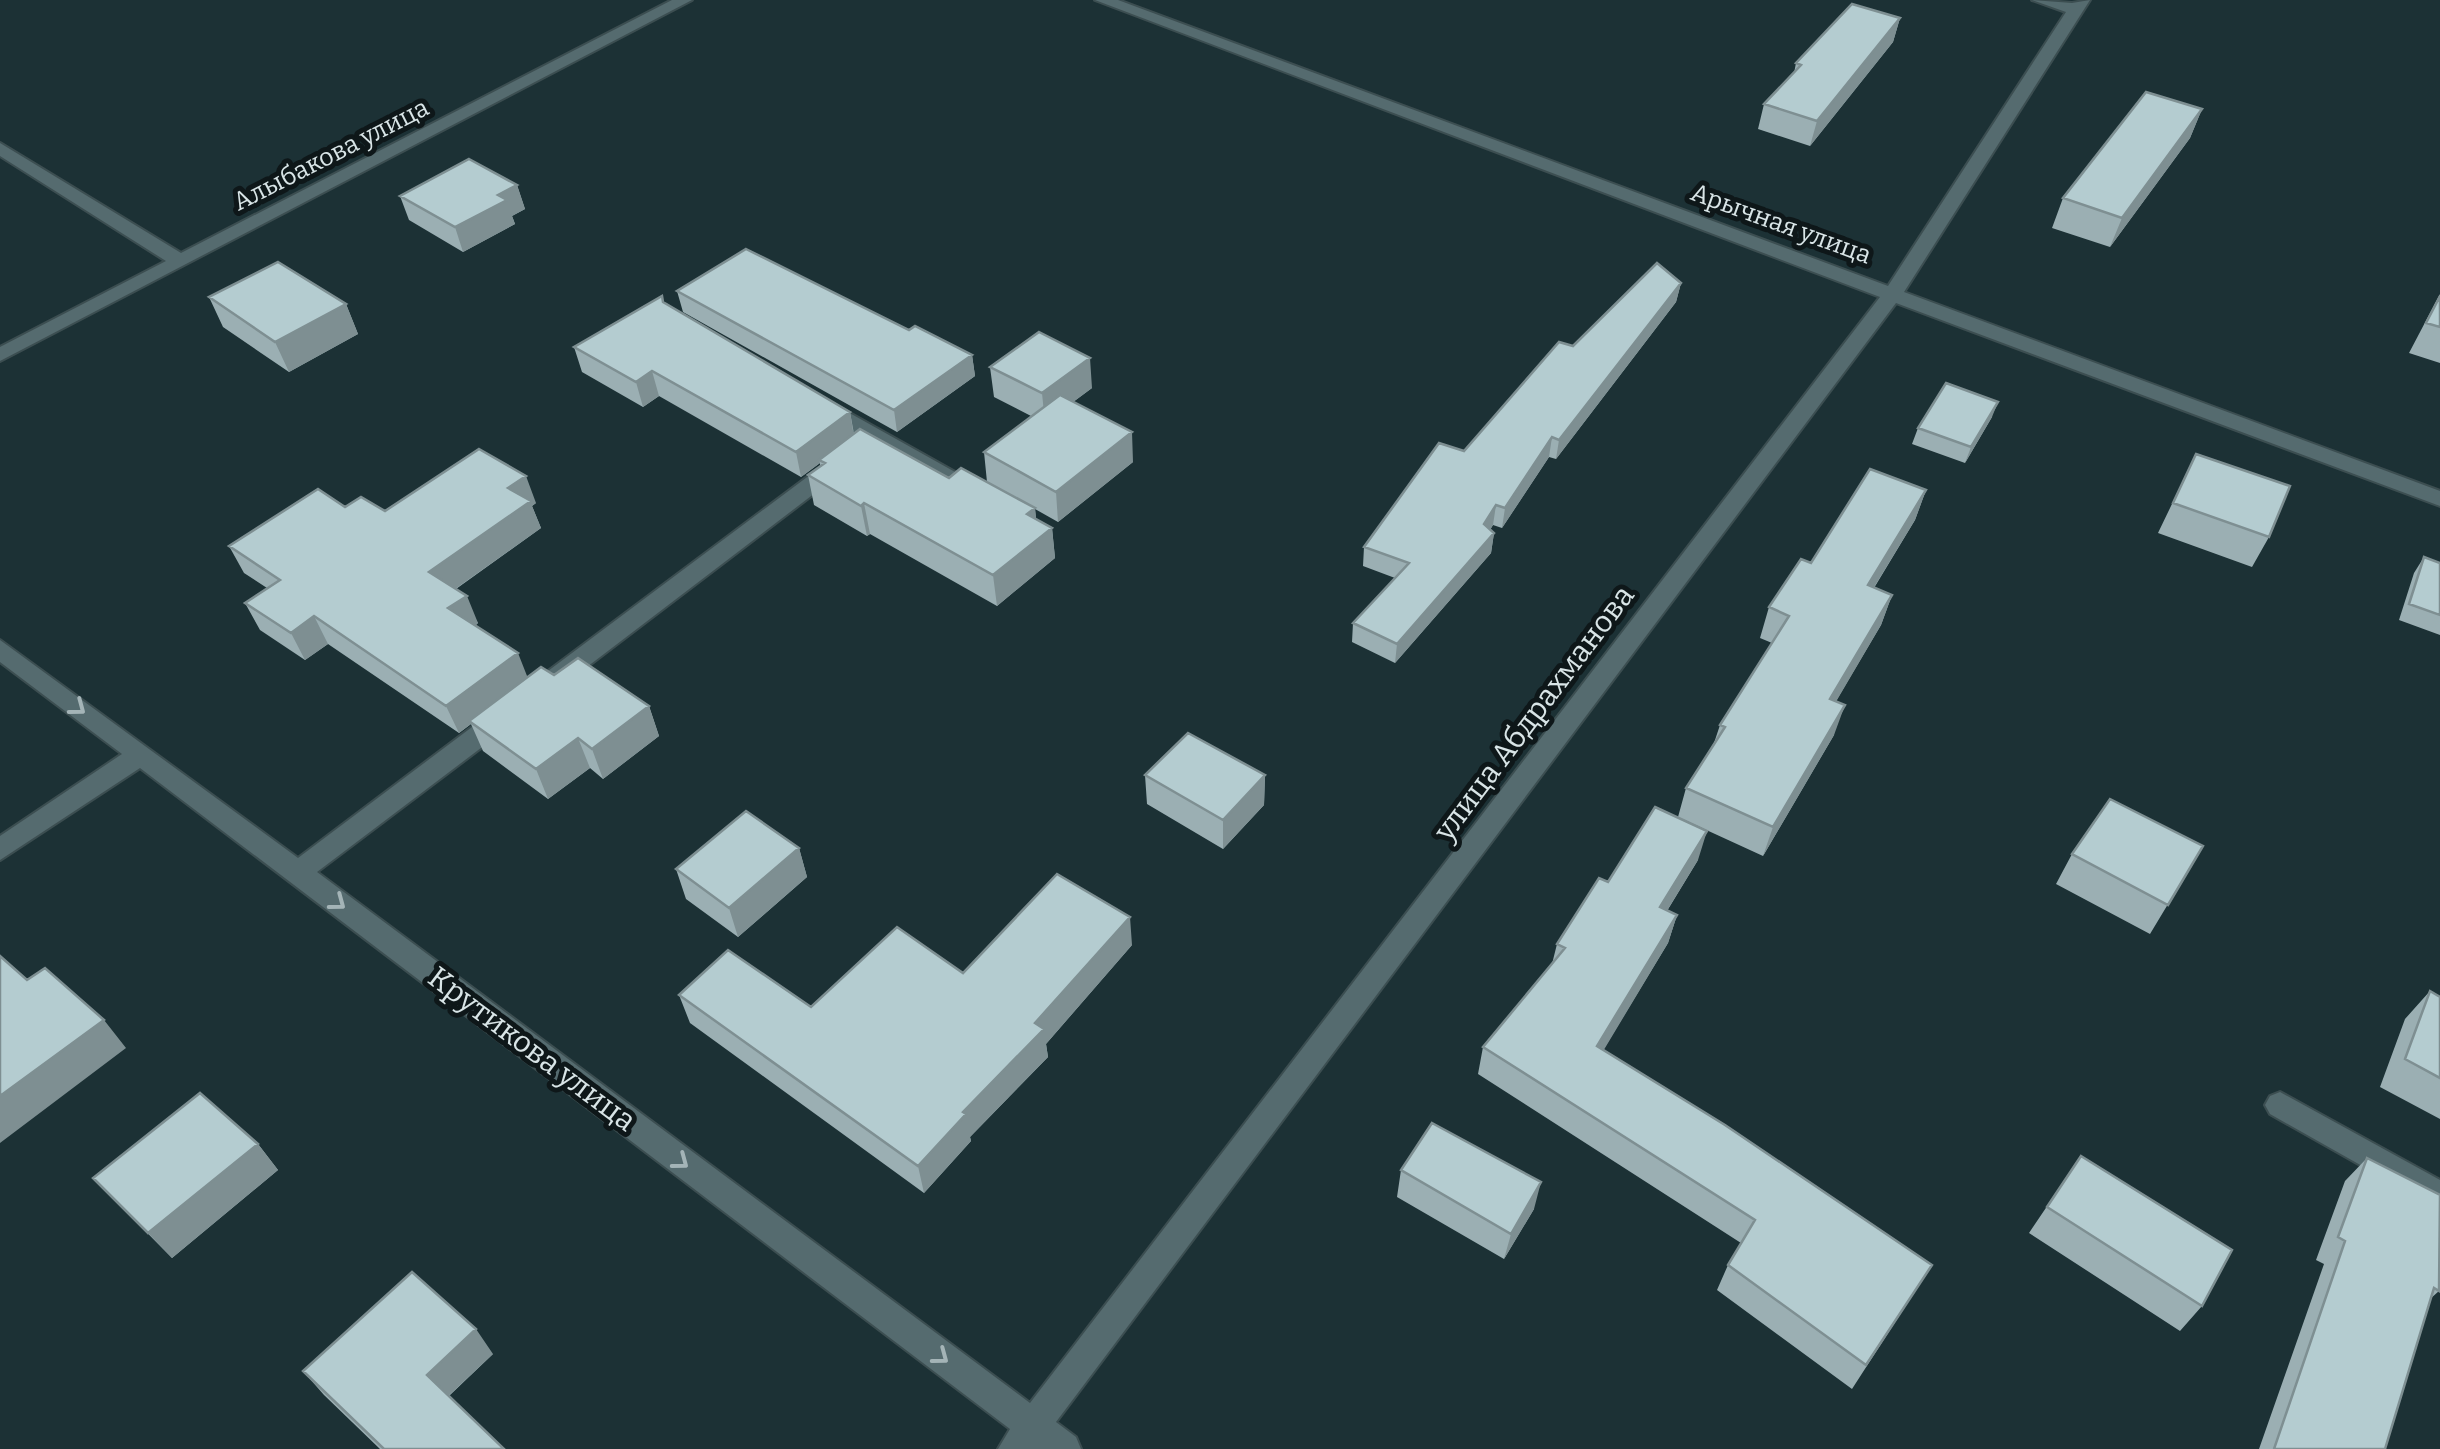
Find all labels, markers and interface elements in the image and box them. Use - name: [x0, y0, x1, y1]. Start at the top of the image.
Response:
- street label: Алыбакова улица: [228, 93, 434, 217]
- street label: Арычная улица: [1687, 177, 1876, 271]
- street label: улица Абдрахманова: [1426, 578, 1642, 849]
- one-way arrow: [67, 696, 85, 713]
- one-way arrow: [327, 892, 345, 909]
- street label: Крутикова улица: [421, 959, 643, 1139]
- one-way arrow: [670, 1150, 688, 1167]
- one-way arrow: [930, 1345, 948, 1362]

